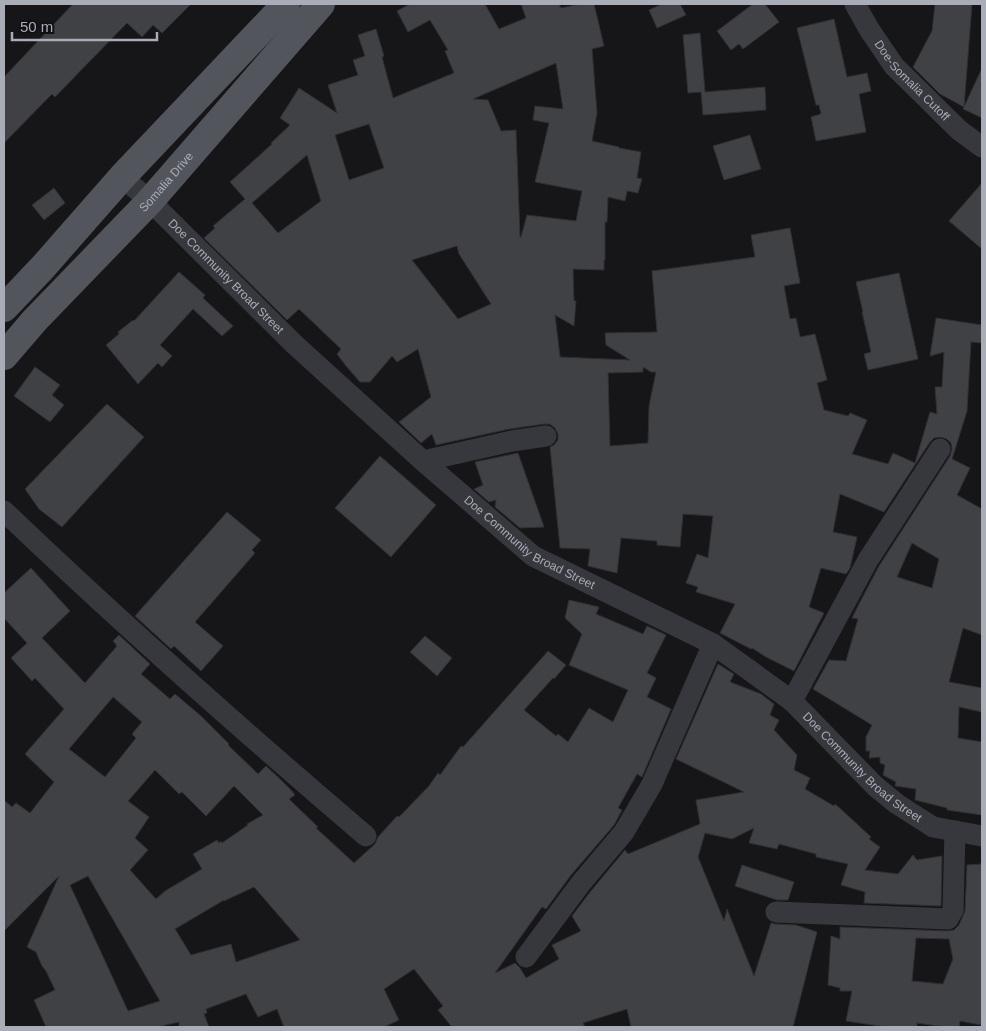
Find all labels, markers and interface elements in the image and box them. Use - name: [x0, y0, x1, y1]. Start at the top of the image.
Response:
- scale bar: [12, 10, 158, 42]
- text: 50 m: [20, 18, 53, 35]
- street label: Doe-Somalia Cutoff: [872, 38, 953, 124]
- street label: Somalia Drive: [136, 149, 196, 215]
- street label: Doe Community Broad Street: [165, 216, 287, 337]
- street label: Doe Community Broad Street: [461, 493, 598, 593]
- street label: Doe Community Broad Street: [800, 709, 925, 825]

